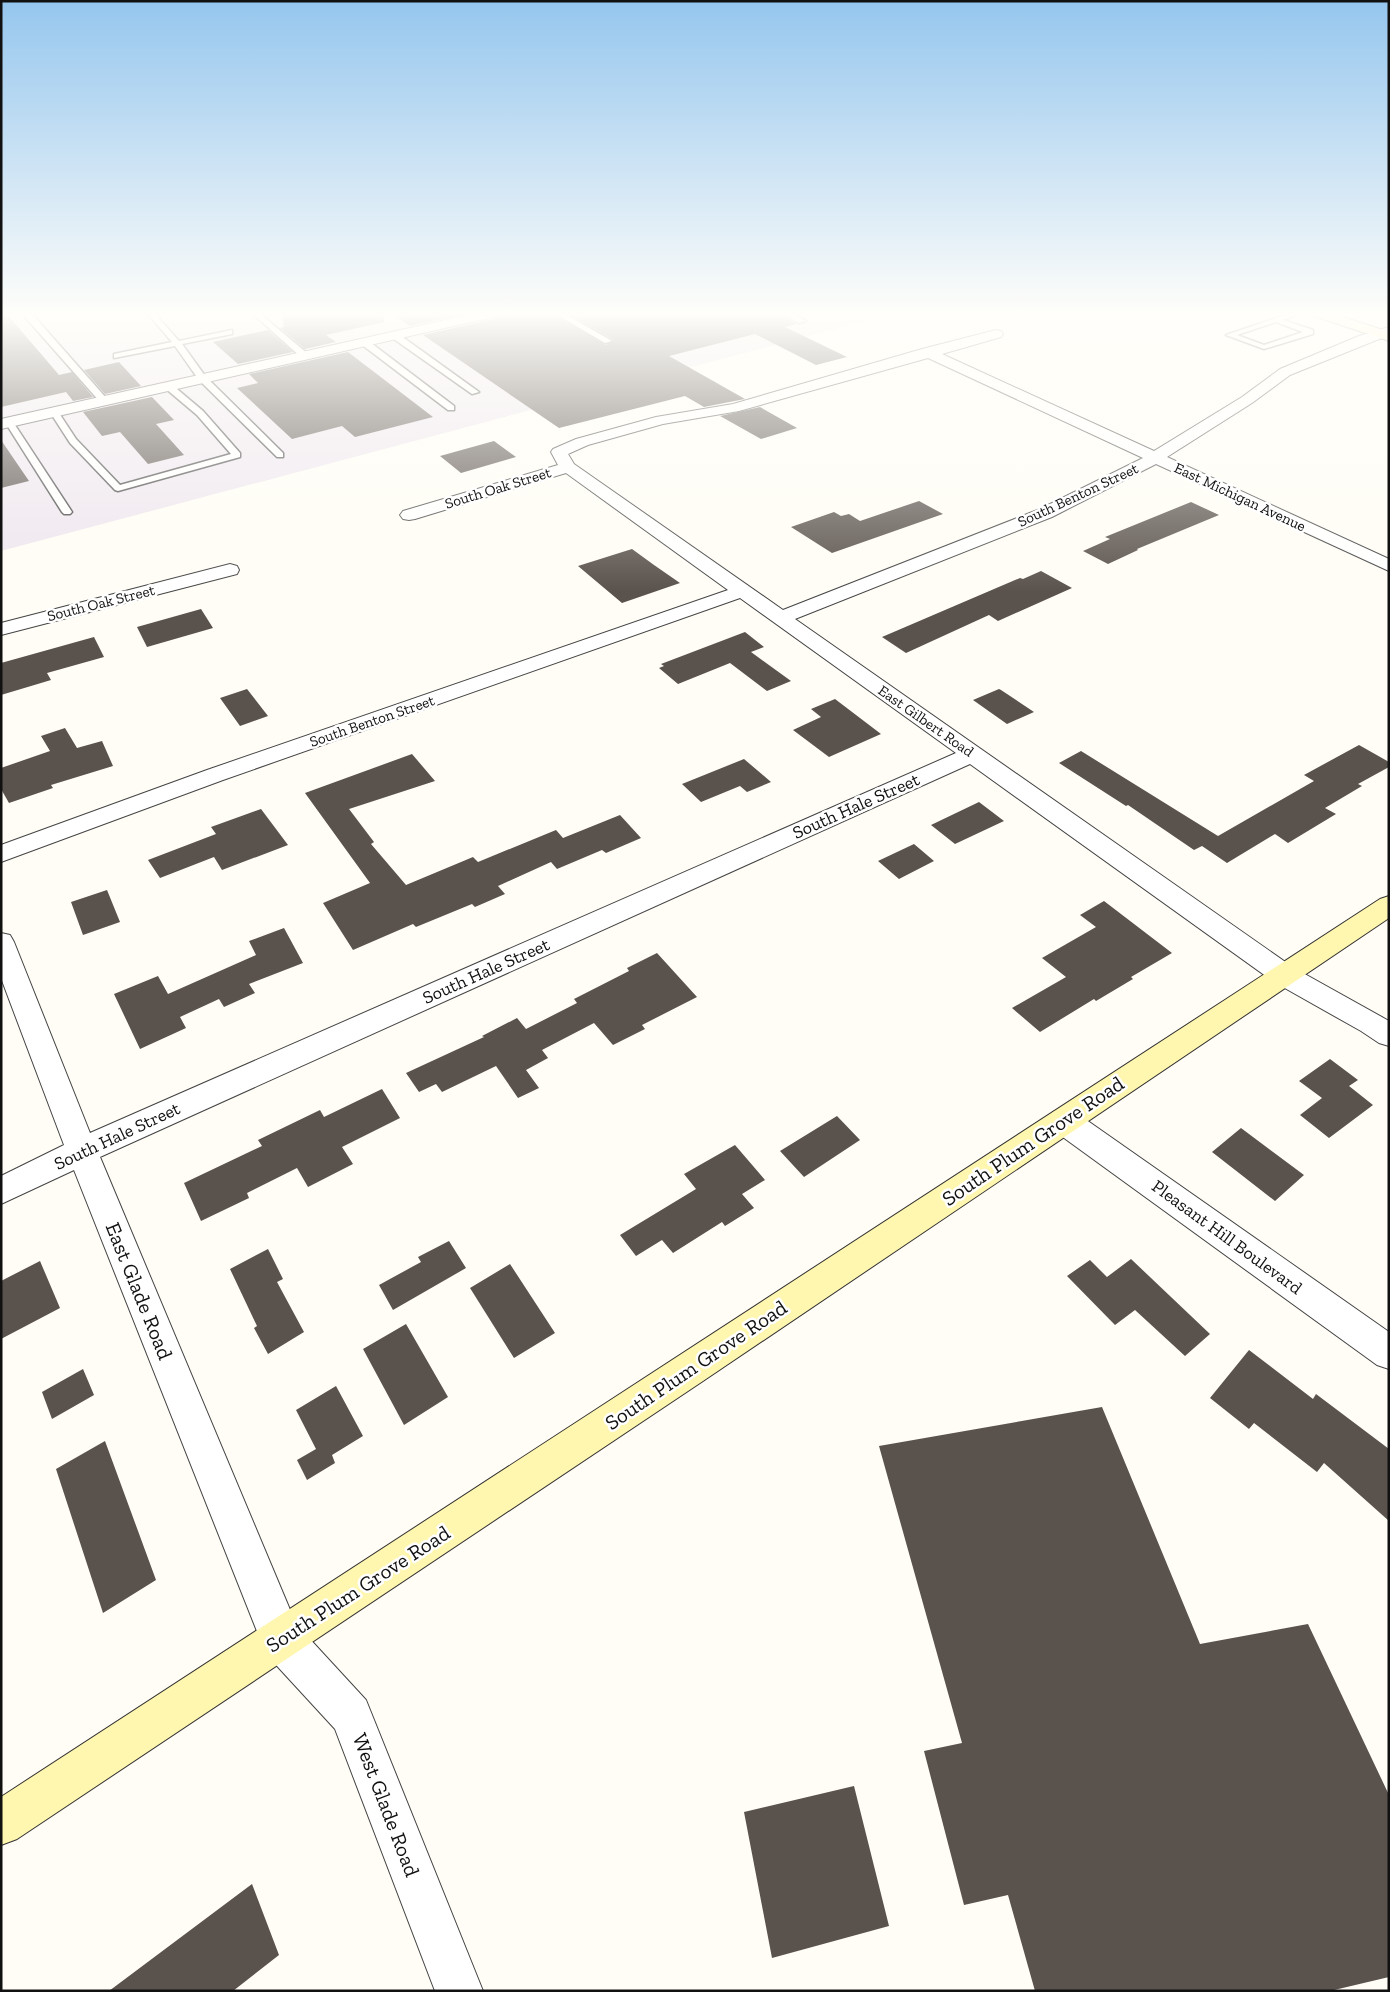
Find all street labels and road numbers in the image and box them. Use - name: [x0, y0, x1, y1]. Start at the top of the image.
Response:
- street label: South Benton Street: [1015, 459, 1141, 531]
- street label: East Michigan Avenue: [1171, 459, 1309, 535]
- street label: South Oak Street: [443, 463, 554, 513]
- street label: South Oak Street: [45, 581, 157, 625]
- street label: East Gilbert Road: [875, 681, 978, 761]
- street label: South Benton Street: [307, 691, 437, 751]
- street label: South Hale Street: [789, 768, 923, 844]
- street label: South Hale Street: [419, 933, 553, 1009]
- street label: South Plum Grove Road: [937, 1070, 1129, 1211]
- street label: South Hale Street: [51, 1097, 184, 1175]
- street label: Pleasant Hill Boulevard: [1147, 1175, 1307, 1299]
- street label: East Glade Road: [101, 1219, 179, 1364]
- street label: South Plum Grove Road: [600, 1294, 792, 1435]
- street label: South Plum Grove Road: [261, 1520, 455, 1657]
- street label: West Glade Road: [348, 1729, 426, 1881]

